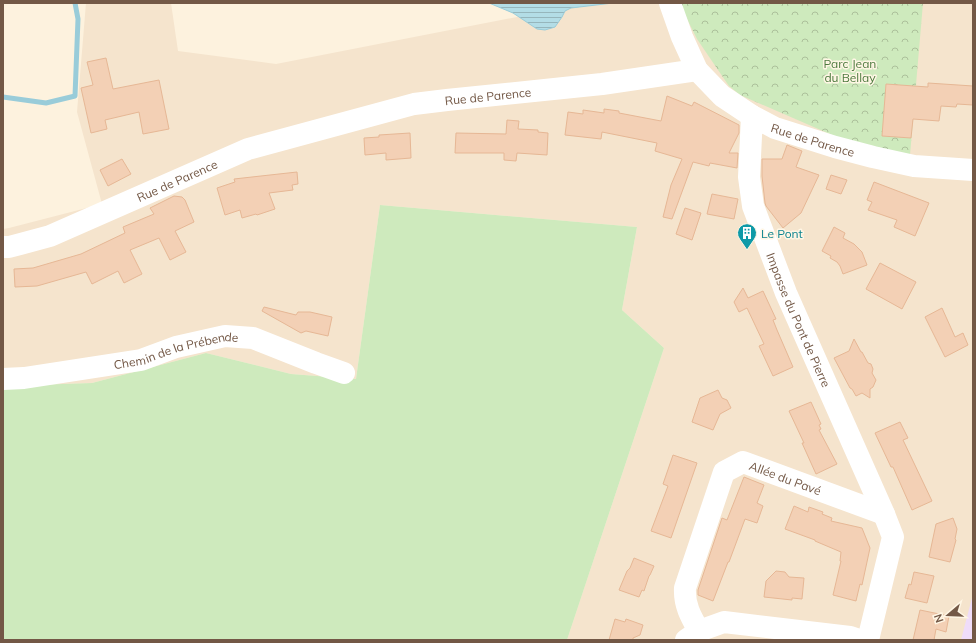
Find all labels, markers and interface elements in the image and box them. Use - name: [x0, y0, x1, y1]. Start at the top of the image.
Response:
- park label: Parc Jean du Bellay: [824, 56, 876, 85]
- street label: Rue de Parence: [444, 84, 532, 108]
- street label: Rue de Parence: [769, 120, 856, 159]
- street label: Rue de Parence: [134, 156, 220, 205]
- building icon: Le Pont: [736, 222, 758, 250]
- place label: Le Pont: [761, 226, 803, 241]
- street label: Impasse du Pont de Pierre: [764, 250, 834, 389]
- street label: Chemin de la Prébende: [113, 328, 239, 372]
- street label: Allée du Pavé: [747, 458, 823, 498]
- north arrow: [928, 595, 968, 635]
- text: N: [931, 612, 947, 624]

